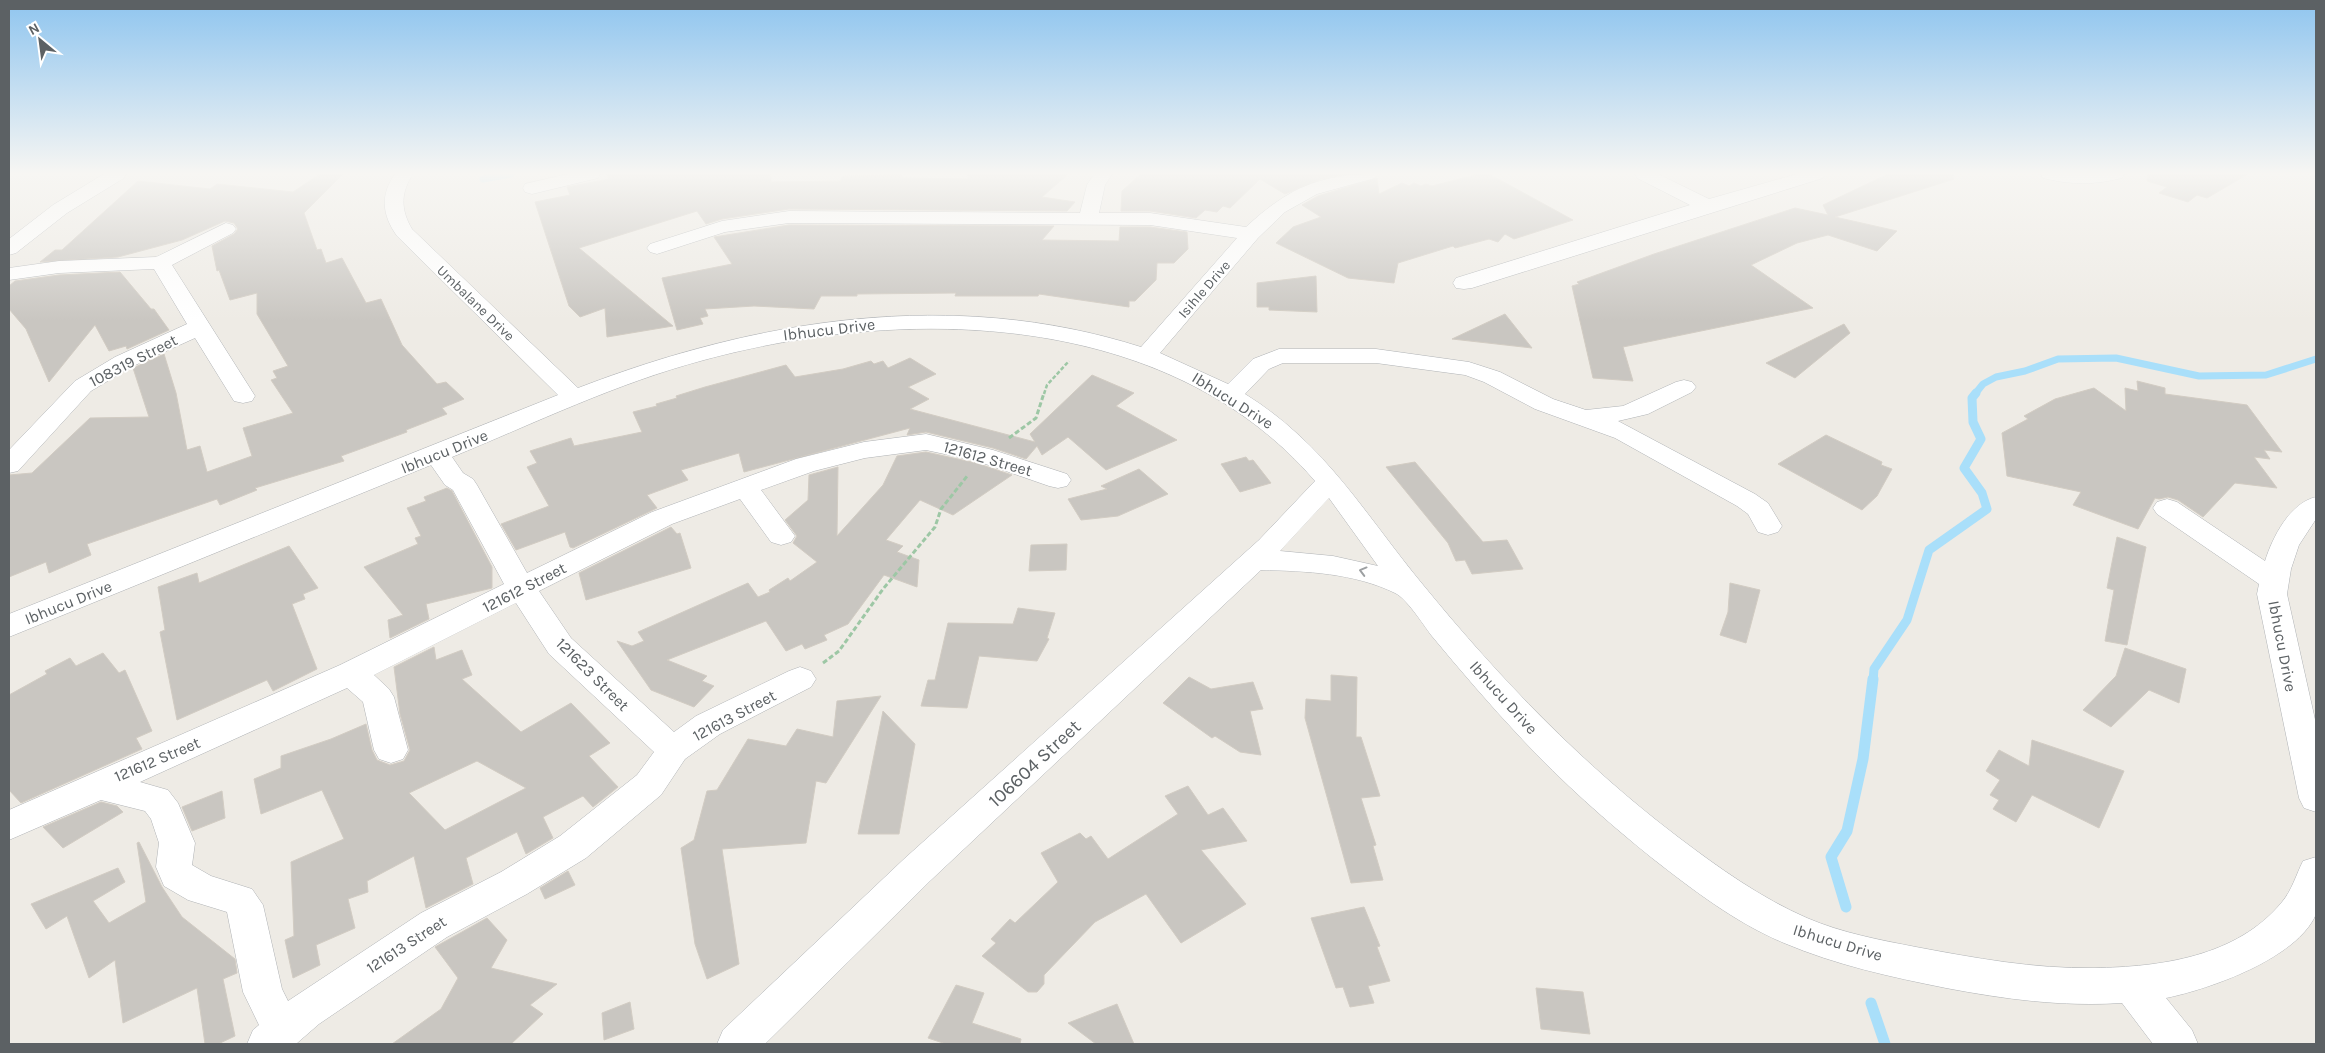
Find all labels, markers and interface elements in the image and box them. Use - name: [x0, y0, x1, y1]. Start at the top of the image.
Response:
- north arrow: [15, 15, 65, 65]
- text: N: [25, 19, 42, 39]
- street label: Isihle Drive: [1175, 257, 1234, 322]
- street label: Umbalane Drive: [433, 262, 518, 345]
- street label: Ibhucu Drive: [782, 314, 876, 345]
- street label: 108319 Street: [86, 330, 180, 391]
- street label: Ibhucu Drive: [1189, 368, 1277, 433]
- street label: Ibhucu Drive: [398, 425, 491, 478]
- street label: 121612 Street: [941, 437, 1034, 480]
- street label: 121612 Street: [479, 558, 569, 617]
- one-way arrow: [1359, 566, 1368, 577]
- street label: Ibhucu Drive: [22, 576, 115, 629]
- street label: Ibhucu Drive: [2264, 599, 2301, 693]
- street label: 121623 Street: [552, 634, 633, 715]
- street label: Ibhucu Drive: [1466, 657, 1542, 738]
- street label: 121613 Street: [689, 686, 779, 745]
- street label: 106604 Street: [984, 715, 1085, 812]
- street label: 121612 Street: [111, 733, 203, 786]
- street label: 121613 Street: [363, 912, 450, 977]
- street label: Ibhucu Drive: [1791, 920, 1885, 965]

